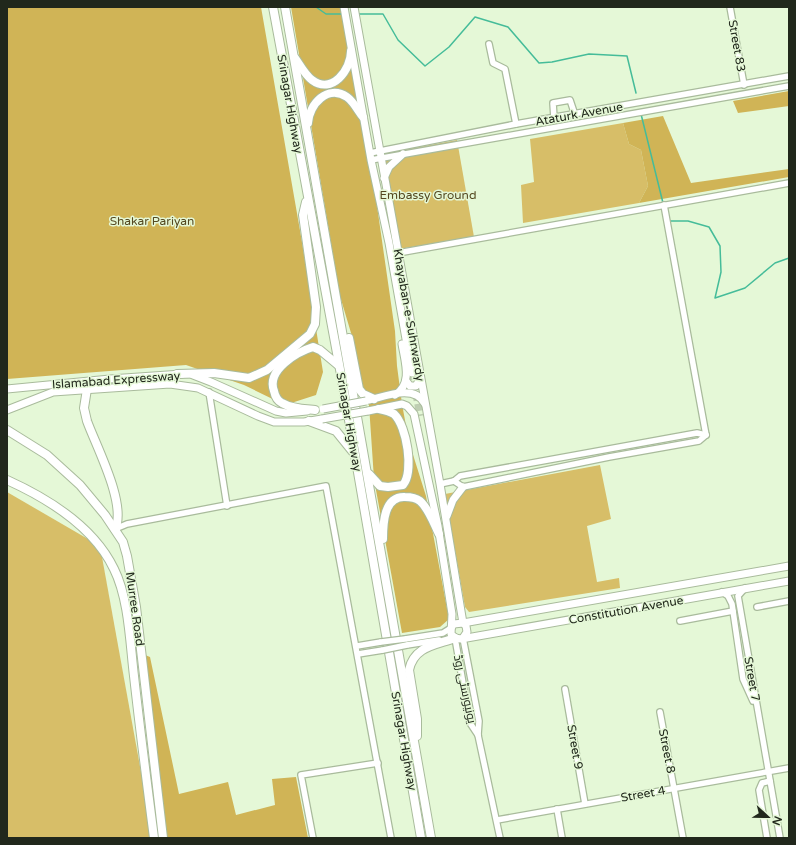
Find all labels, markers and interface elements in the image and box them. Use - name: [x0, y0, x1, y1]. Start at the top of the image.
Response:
- street label: Street 83: [726, 19, 748, 73]
- street label: Srinagar Highway: [274, 53, 306, 155]
- street label: Ataturk Avenue: [534, 99, 624, 129]
- park label: Embassy Ground: [380, 188, 476, 202]
- park label: Shakar Pariyan: [110, 214, 194, 228]
- street label: Khayaban-e-Suhrwardy: [390, 248, 428, 383]
- street label: Islamabad Expressway: [51, 368, 181, 391]
- street label: Srinagar Highway: [333, 371, 365, 473]
- street label: Murree Road: [123, 571, 147, 647]
- street label: Constitution Avenue: [568, 593, 685, 627]
- street label: یونیورسٹی روڈ: [451, 653, 479, 725]
- street label: Street 7: [741, 656, 763, 702]
- street label: Srinagar Highway: [388, 690, 420, 792]
- street label: Street 9: [564, 724, 586, 770]
- street label: Street 8: [656, 728, 678, 774]
- street label: Street 4: [620, 783, 667, 805]
- north arrow: [748, 797, 788, 837]
- text: N: [769, 814, 784, 827]

